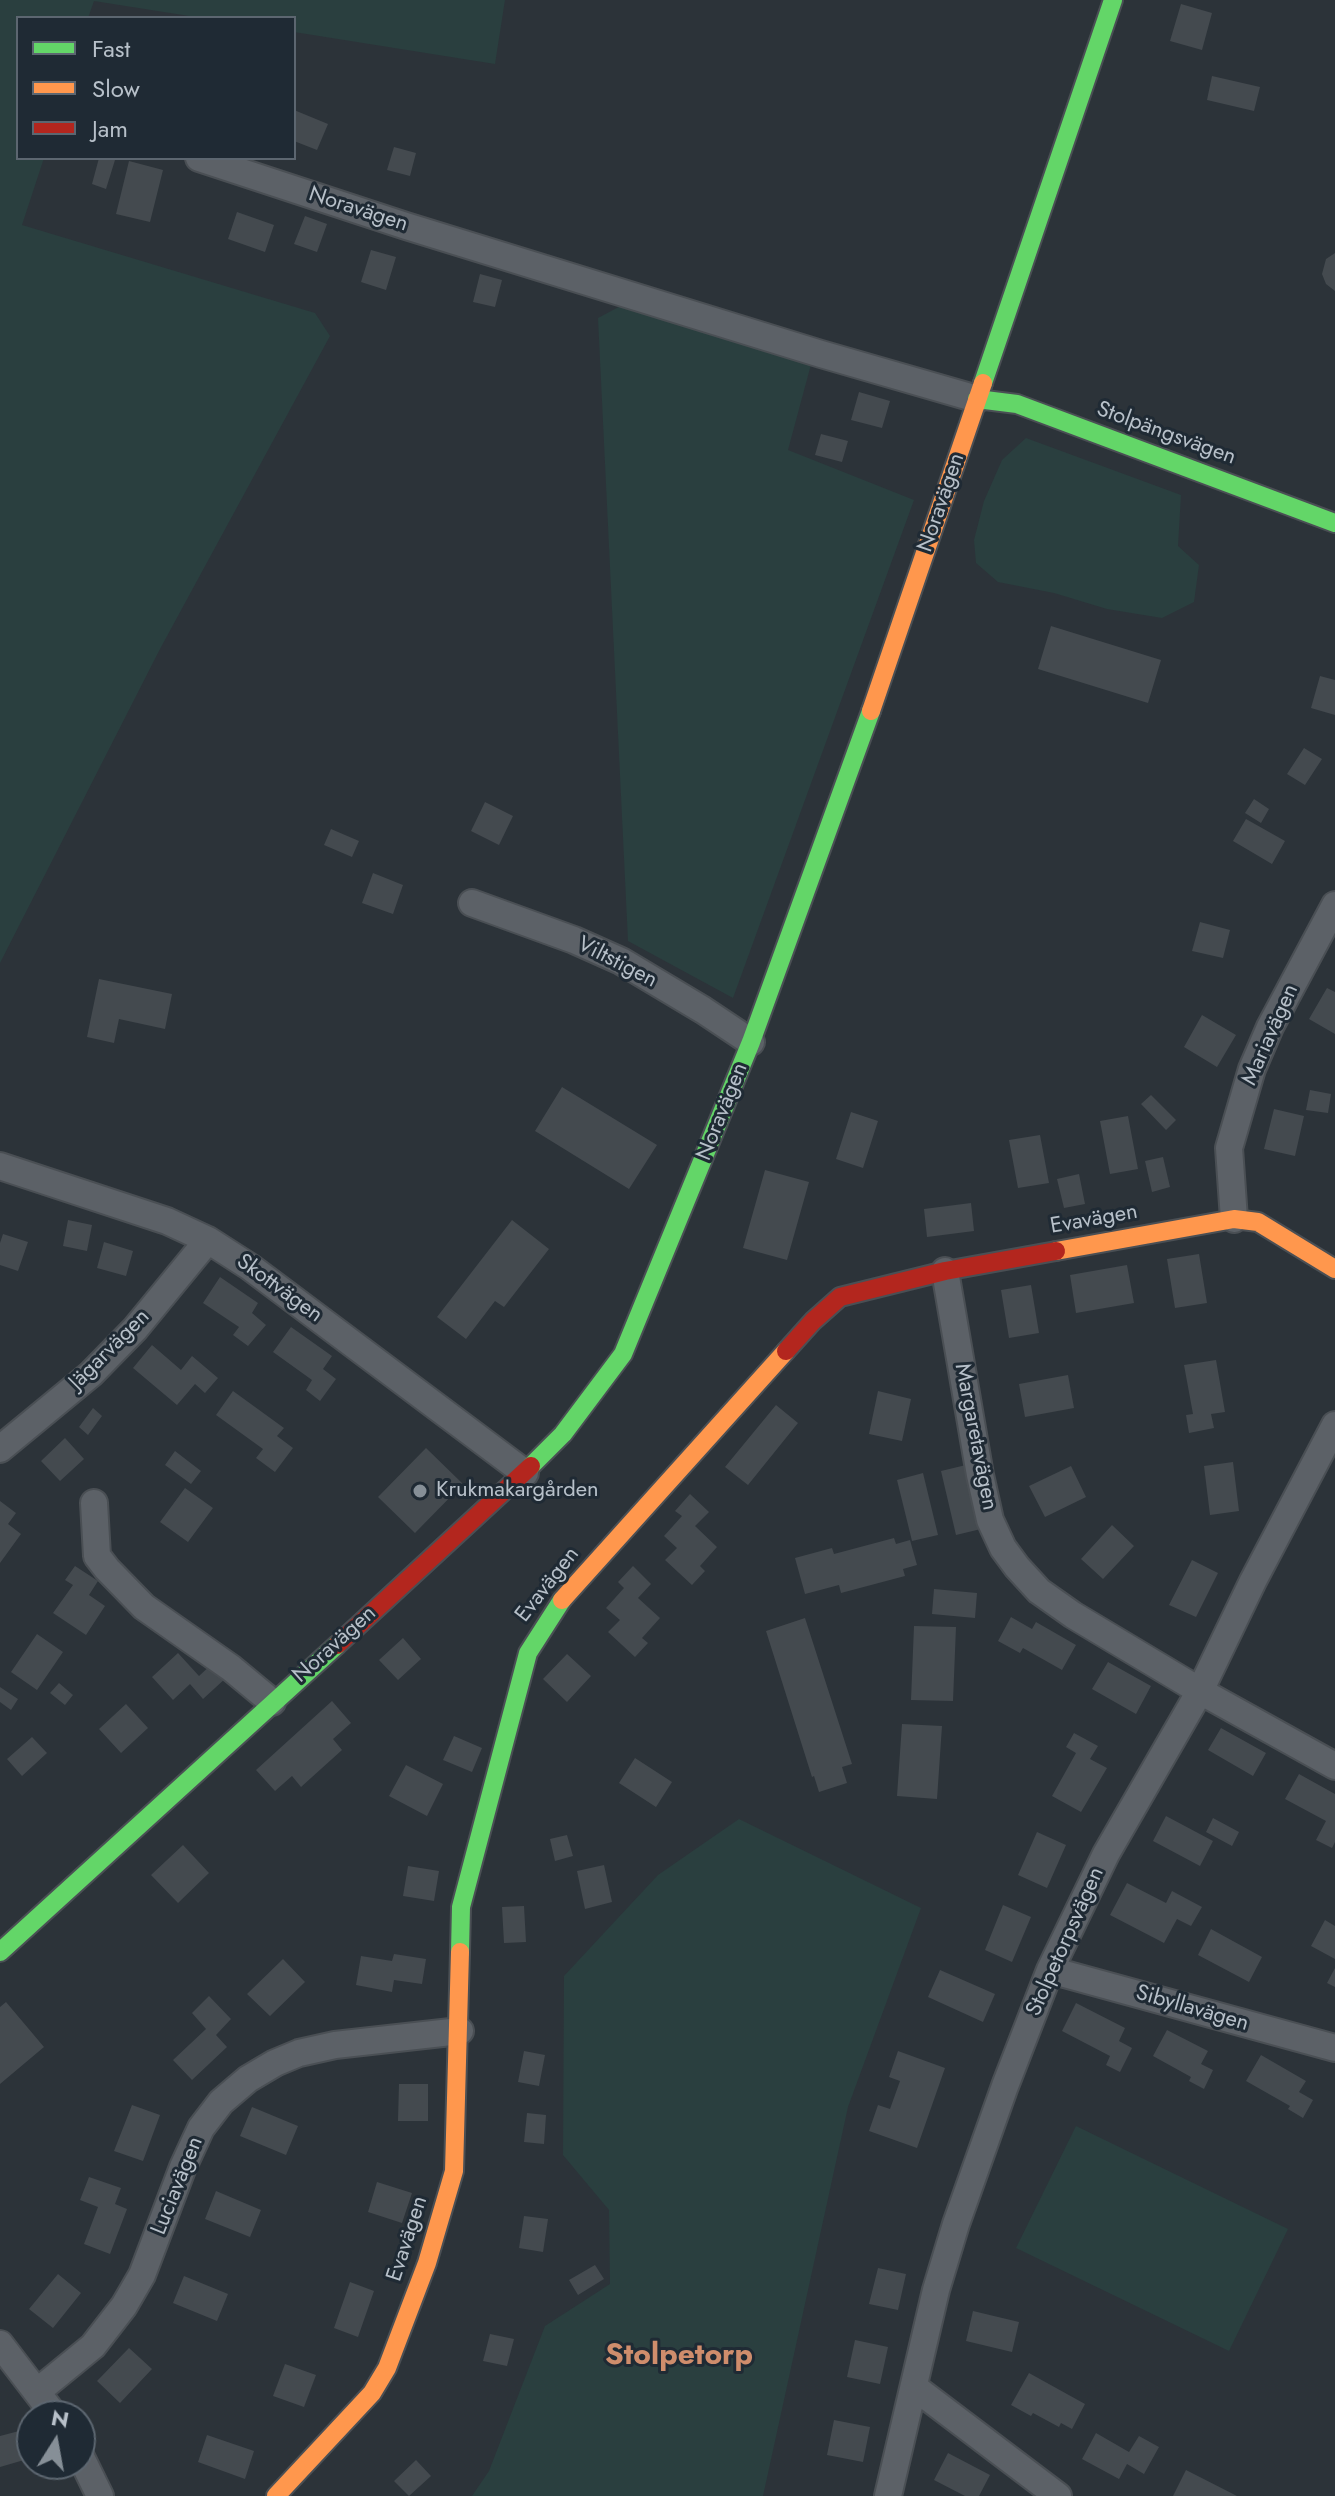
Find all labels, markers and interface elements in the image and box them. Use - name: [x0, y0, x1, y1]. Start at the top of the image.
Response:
- legend: [16, 16, 296, 160]
- text: Fast: [92, 31, 130, 66]
- text: Slow: [92, 71, 140, 106]
- text: Jam: [92, 111, 128, 146]
- street label: Noravägen: [305, 182, 411, 238]
- street label: Stolpängsvägen: [1093, 397, 1239, 471]
- street label: Noravägen: [913, 450, 971, 556]
- street label: Viltstigen: [573, 932, 661, 994]
- street label: Mariavägen: [1237, 980, 1305, 1090]
- street label: Noravägen: [691, 1059, 755, 1165]
- street label: Evavägen: [1048, 1199, 1140, 1241]
- street label: Skottvägen: [231, 1249, 327, 1329]
- street label: Jägarvägen: [64, 1304, 156, 1396]
- street label: Margaretavägen: [948, 1361, 1002, 1513]
- place label: Krukmakargården: [436, 1478, 599, 1504]
- marker: Krukmakargården: [411, 1482, 429, 1500]
- street label: Evavägen: [511, 1542, 585, 1628]
- street label: Noravägen: [288, 1601, 382, 1689]
- street label: Stolpetorpsvägen: [1021, 1863, 1111, 2021]
- street label: Sibyllavägen: [1133, 1980, 1251, 2038]
- street label: Luciavägen: [146, 2133, 210, 2239]
- street label: Evavägen: [382, 2193, 434, 2285]
- district label: Stolpetorp: [605, 2339, 753, 2375]
- north arrow: [16, 2400, 96, 2480]
- text: N: [49, 2401, 72, 2436]

